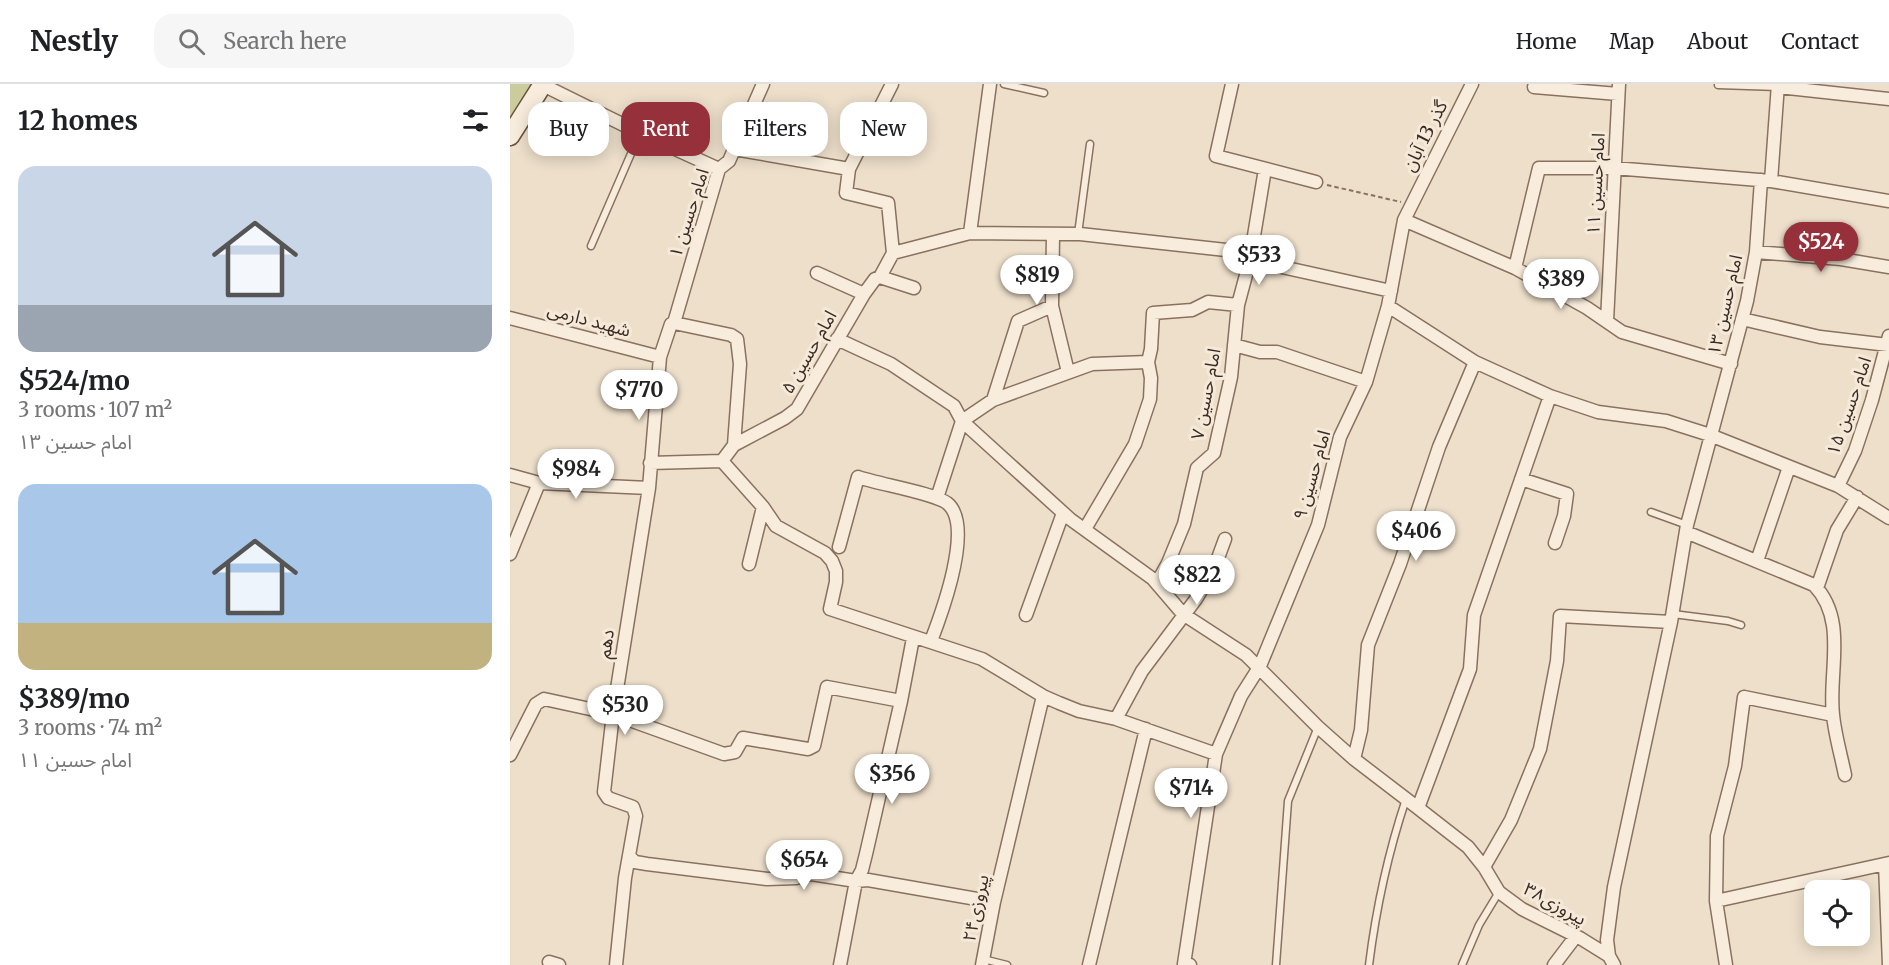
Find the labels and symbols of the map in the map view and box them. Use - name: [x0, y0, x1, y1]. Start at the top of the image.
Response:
- street label: گذر 13 آبان: [1397, 96, 1452, 175]
- street label: امام حسین ۱۱: [1581, 132, 1613, 236]
- street label: امام حسین ۱: [663, 165, 717, 261]
- pin: $524: [1785, 222, 1857, 273]
- pin: $533: [1223, 235, 1295, 286]
- street label: امام حسین ۱۳: [1702, 252, 1750, 358]
- pin: $819: [1001, 255, 1073, 306]
- pin: $389: [1525, 259, 1597, 310]
- street label: شهید دارمی: [545, 297, 633, 342]
- street label: امام حسین ۵: [776, 306, 844, 399]
- street label: امام حسین ۷: [1185, 346, 1229, 442]
- street label: امام حسین ۱۵: [1821, 354, 1879, 459]
- pin: $770: [603, 370, 675, 421]
- street label: امام حسین ۹: [1288, 427, 1338, 523]
- pin: $984: [540, 449, 612, 500]
- pin: $406: [1380, 511, 1452, 562]
- pin: $822: [1161, 555, 1233, 606]
- street label: دهم: [592, 628, 621, 660]
- pin: $530: [589, 685, 661, 736]
- pin: $356: [856, 754, 928, 805]
- pin: $714: [1155, 768, 1227, 819]
- pin: $654: [768, 840, 840, 891]
- street label: پیروزی۲۴: [957, 872, 994, 944]
- street label: پیروزی۳۸: [1520, 877, 1591, 930]

